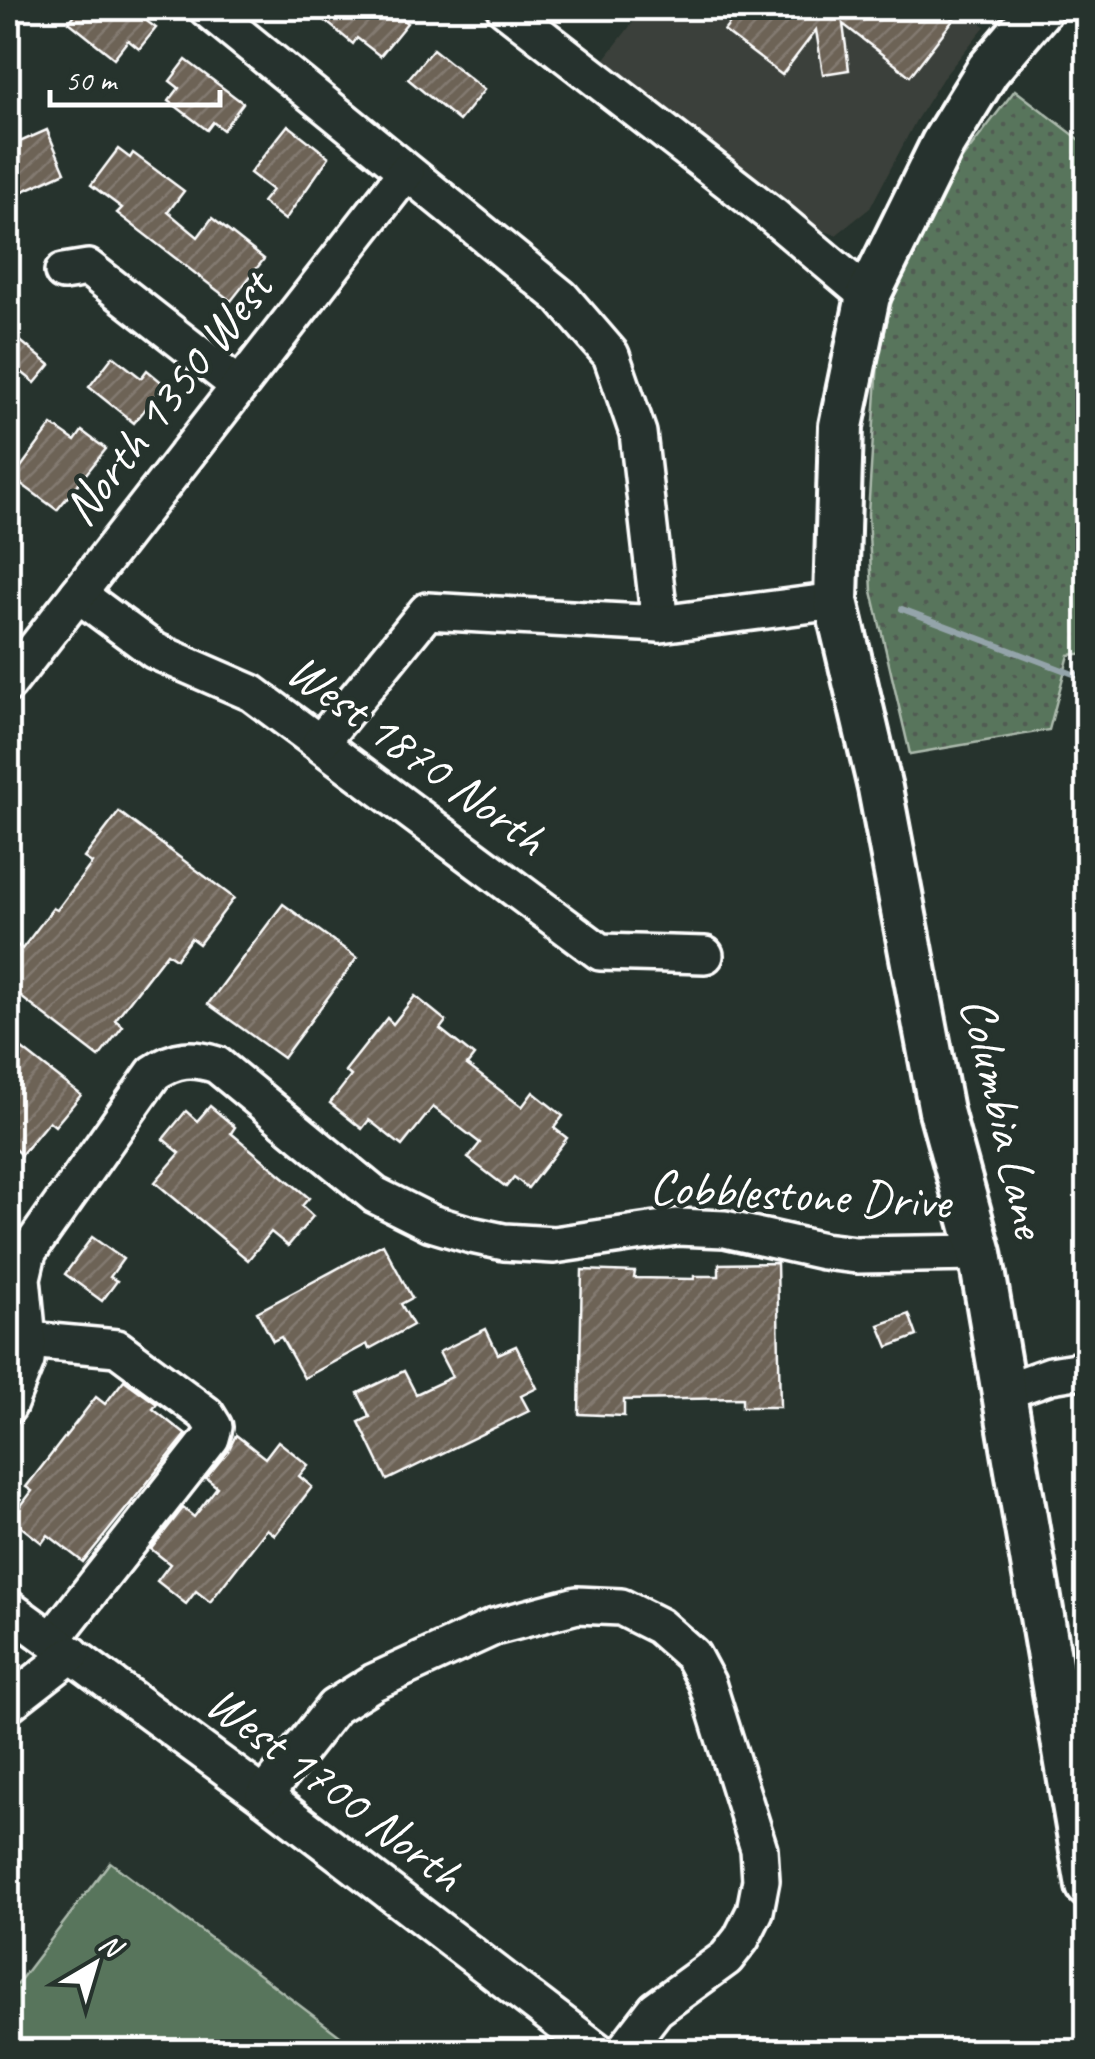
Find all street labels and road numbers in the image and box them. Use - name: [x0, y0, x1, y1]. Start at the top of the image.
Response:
- street label: North 1350 West: [48, 255, 289, 538]
- street label: West 1870 North: [275, 639, 560, 870]
- street label: Columbia Lane: [946, 991, 1063, 1246]
- street label: Cobblestone Drive: [648, 1155, 955, 1233]
- street label: West 1700 North: [194, 1671, 477, 1906]

